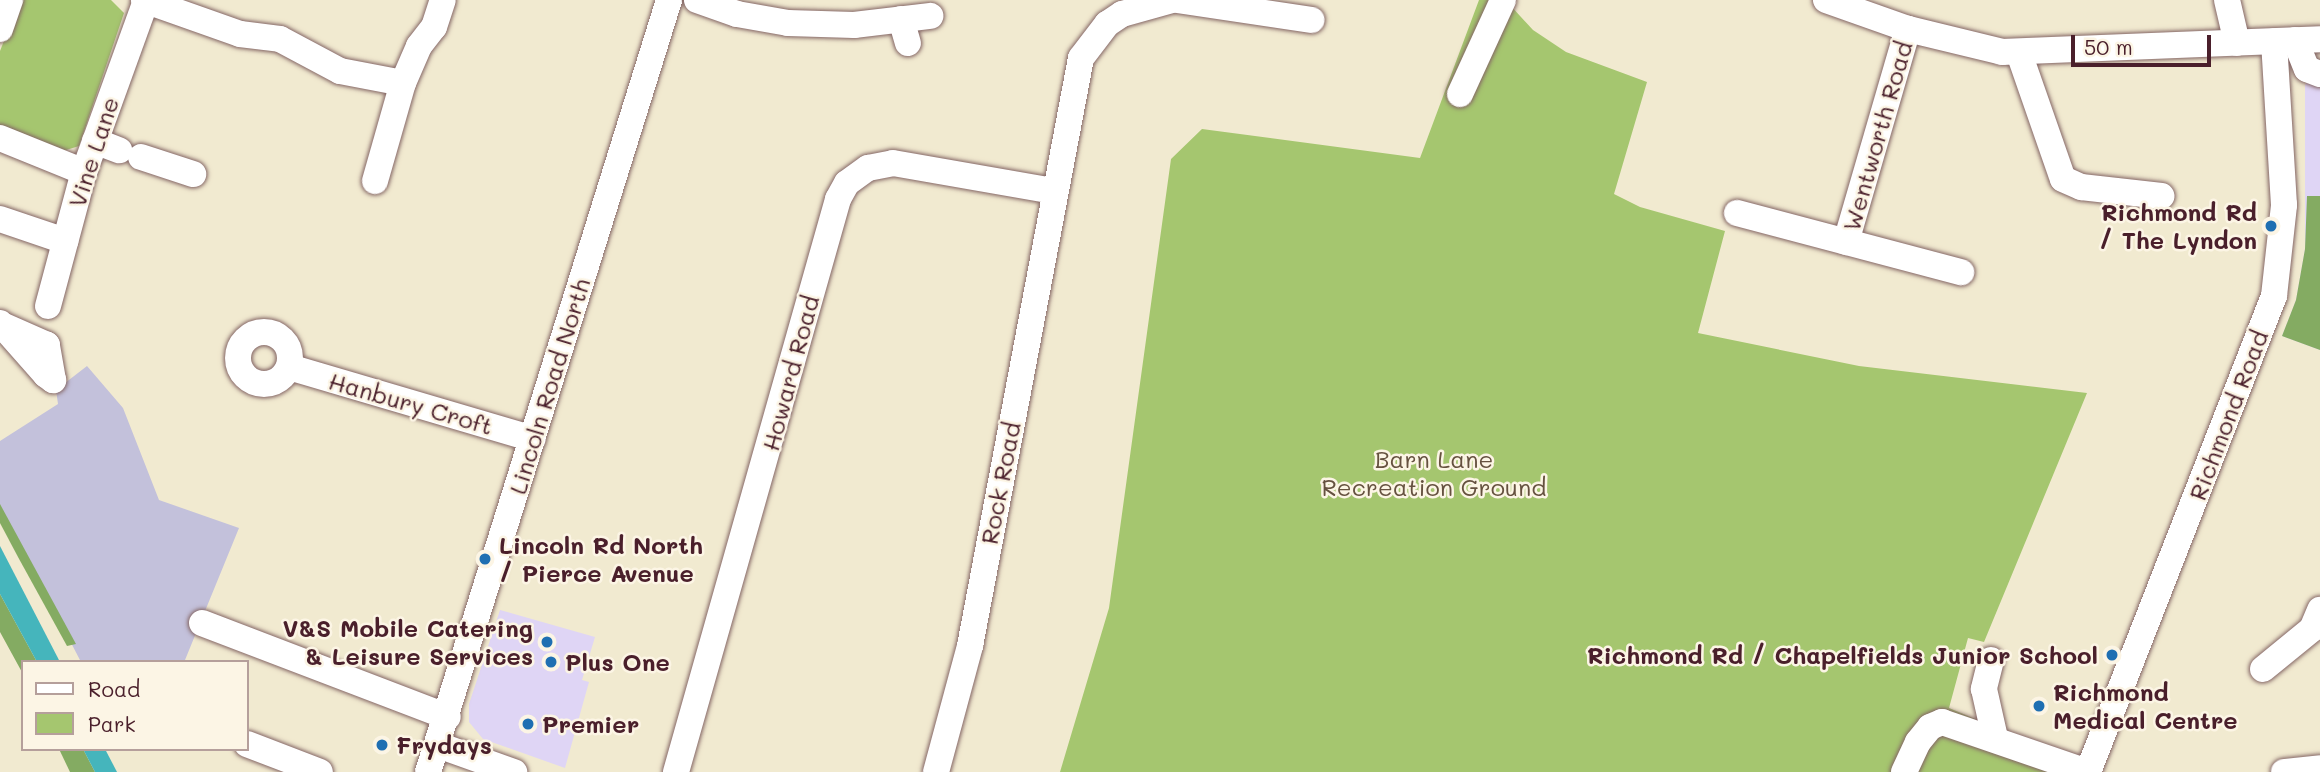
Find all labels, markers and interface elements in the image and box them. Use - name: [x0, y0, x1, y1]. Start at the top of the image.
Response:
- scale bar: [2075, 21, 2215, 65]
- text: 50 m: [2084, 33, 2133, 60]
- street label: Wentworth Road: [1836, 38, 1918, 234]
- street label: Vine Lane: [62, 93, 124, 211]
- place label: Richmond Rd / The Lyndon: [2099, 198, 2257, 254]
- marker: Richmond Rd / The Lyndon: [2263, 218, 2279, 234]
- street label: Lincoln Road North: [502, 275, 596, 497]
- street label: Howard Road: [755, 292, 825, 454]
- street label: Richmond Road: [2182, 326, 2274, 504]
- street label: Hanbury Croft: [326, 366, 496, 440]
- street label: Rock Road: [974, 419, 1026, 547]
- park label: Barn Lane Recreation Ground: [1321, 445, 1547, 501]
- place label: Lincoln Rd North / Pierce Avenue: [499, 531, 703, 587]
- marker: Lincoln Rd North / Pierce Avenue: [477, 551, 493, 567]
- place label: V&S Mobile Catering & Leisure Services: [282, 614, 533, 670]
- marker: V&S Mobile Catering & Leisure Services: [539, 634, 555, 650]
- place label: Richmond Rd / Chapelfields Junior School: [1587, 641, 2098, 669]
- marker: Richmond Rd / Chapelfields Junior School: [2104, 647, 2120, 663]
- place label: Plus One: [565, 648, 670, 676]
- marker: Plus One: [543, 654, 559, 670]
- legend: [21, 660, 248, 751]
- text: Road: [88, 675, 140, 702]
- place label: Richmond Medical Centre: [2053, 678, 2238, 734]
- marker: Richmond Medical Centre: [2031, 698, 2047, 714]
- text: Park: [88, 710, 136, 737]
- place label: Premier: [542, 710, 639, 738]
- marker: Premier: [520, 716, 536, 732]
- place label: Frydays: [396, 731, 492, 759]
- marker: Frydays: [374, 737, 390, 753]

